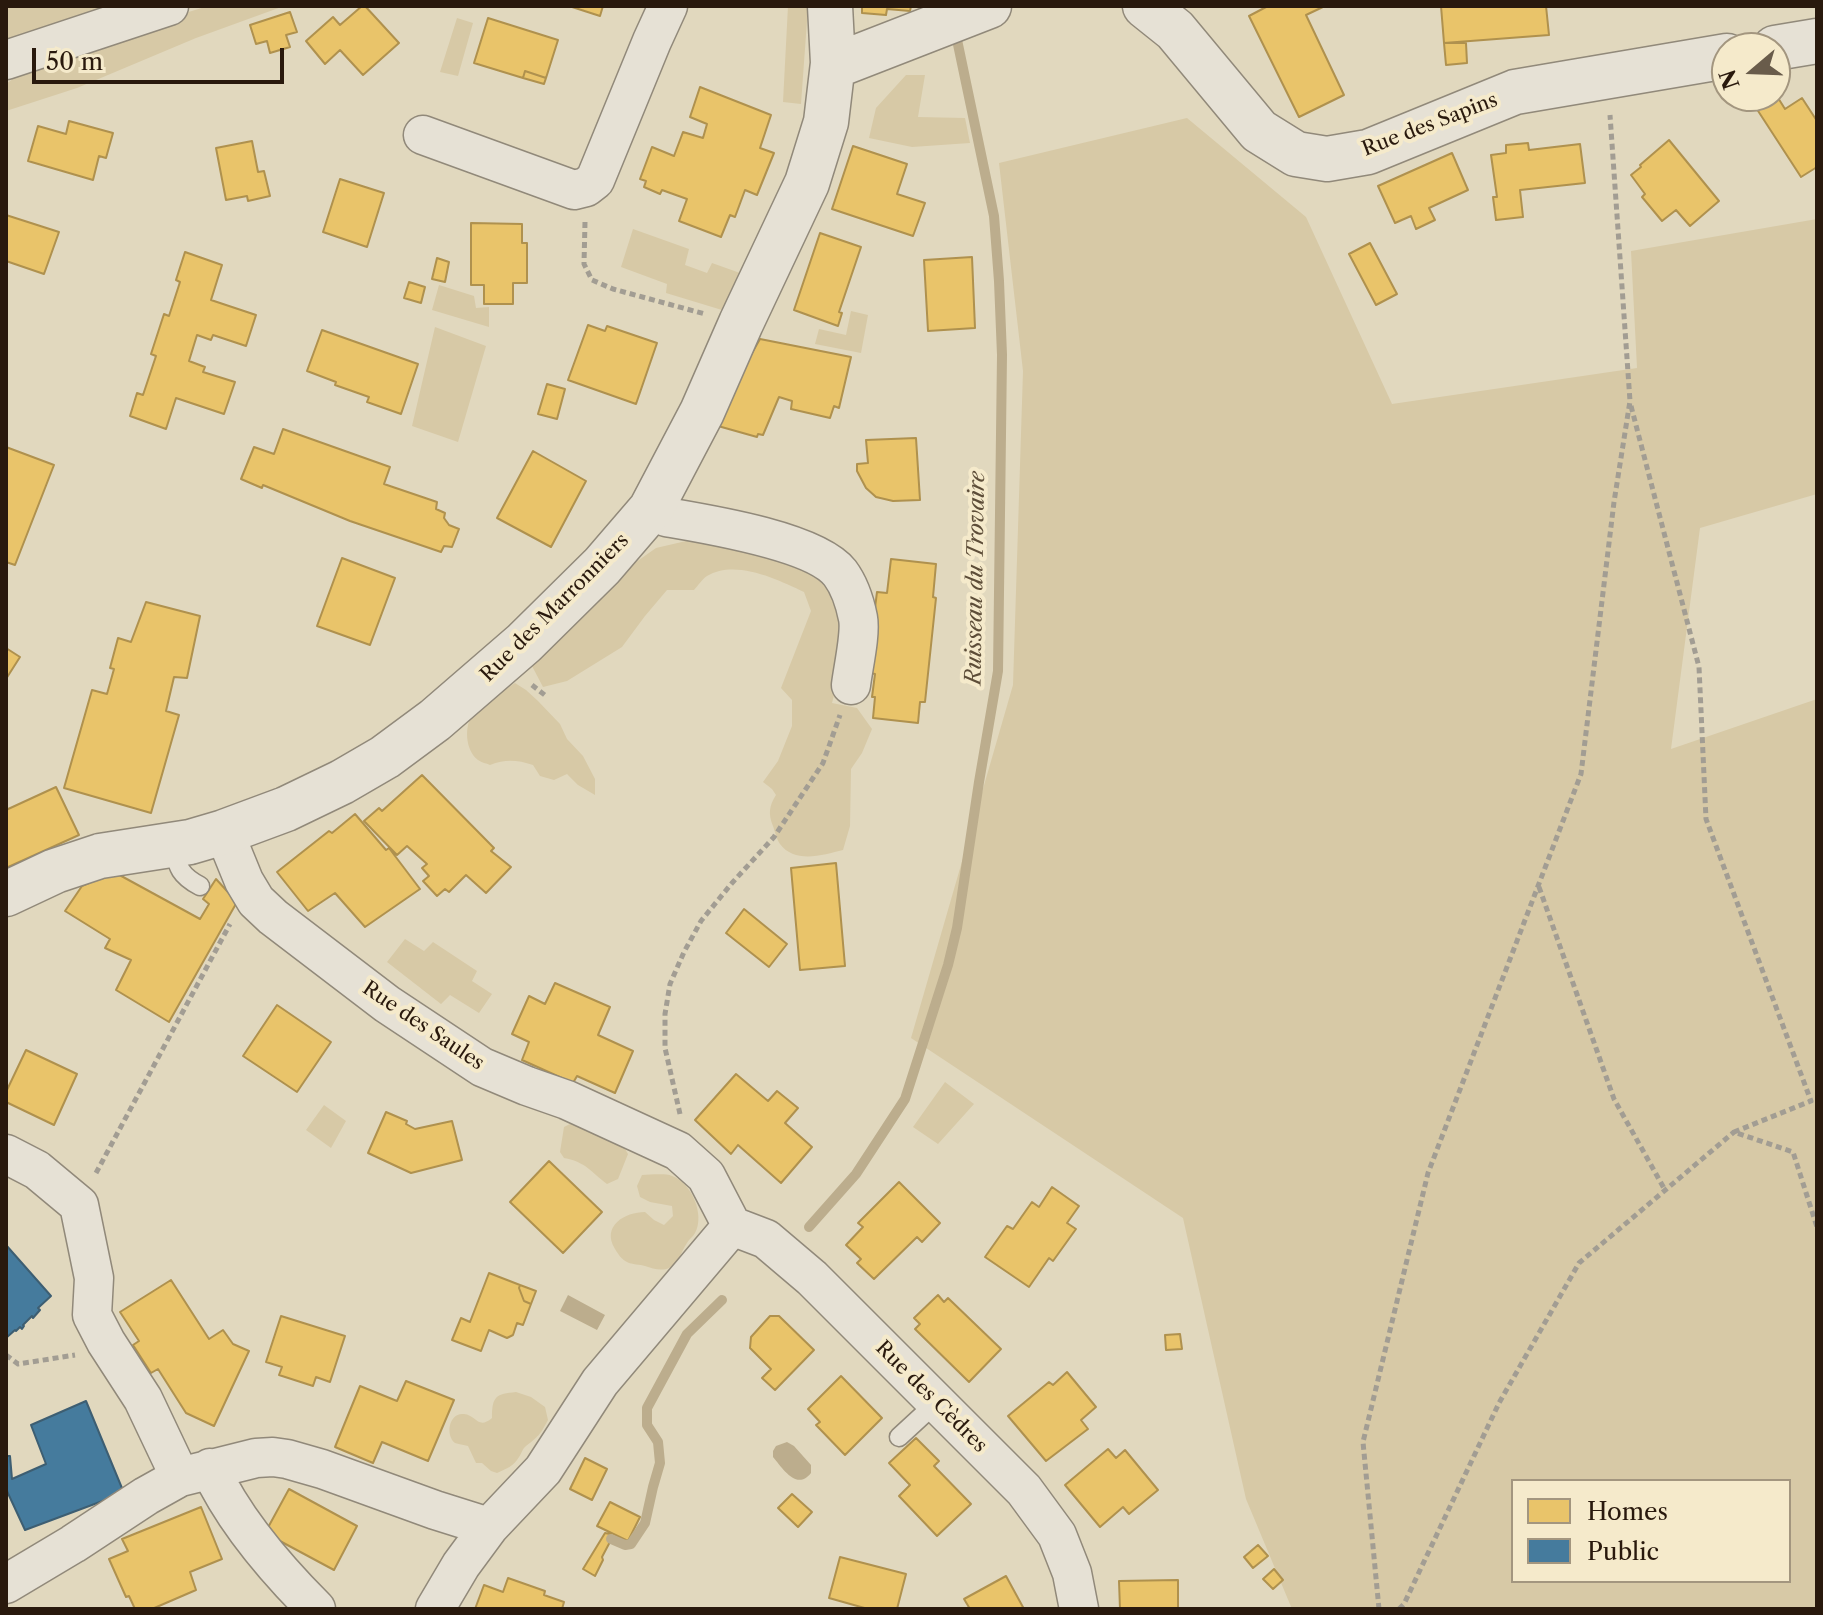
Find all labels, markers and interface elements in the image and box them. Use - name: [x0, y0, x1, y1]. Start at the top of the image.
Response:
- scale bar: [36, 32, 288, 82]
- north arrow: [1711, 32, 1791, 112]
- text: 50 m: [46, 47, 103, 76]
- text: N: [1714, 66, 1746, 93]
- street label: Rue des Sapins: [1359, 88, 1501, 162]
- water label: Ruisseau du Trovaire: [961, 471, 991, 685]
- street label: Rue des Marronniers: [476, 529, 634, 687]
- street label: Rue des Saules: [358, 976, 488, 1076]
- street label: Rue des Cèdres: [870, 1336, 992, 1458]
- legend: [1511, 1479, 1791, 1583]
- text: Homes: [1587, 1497, 1668, 1526]
- text: Public: [1587, 1537, 1659, 1566]

